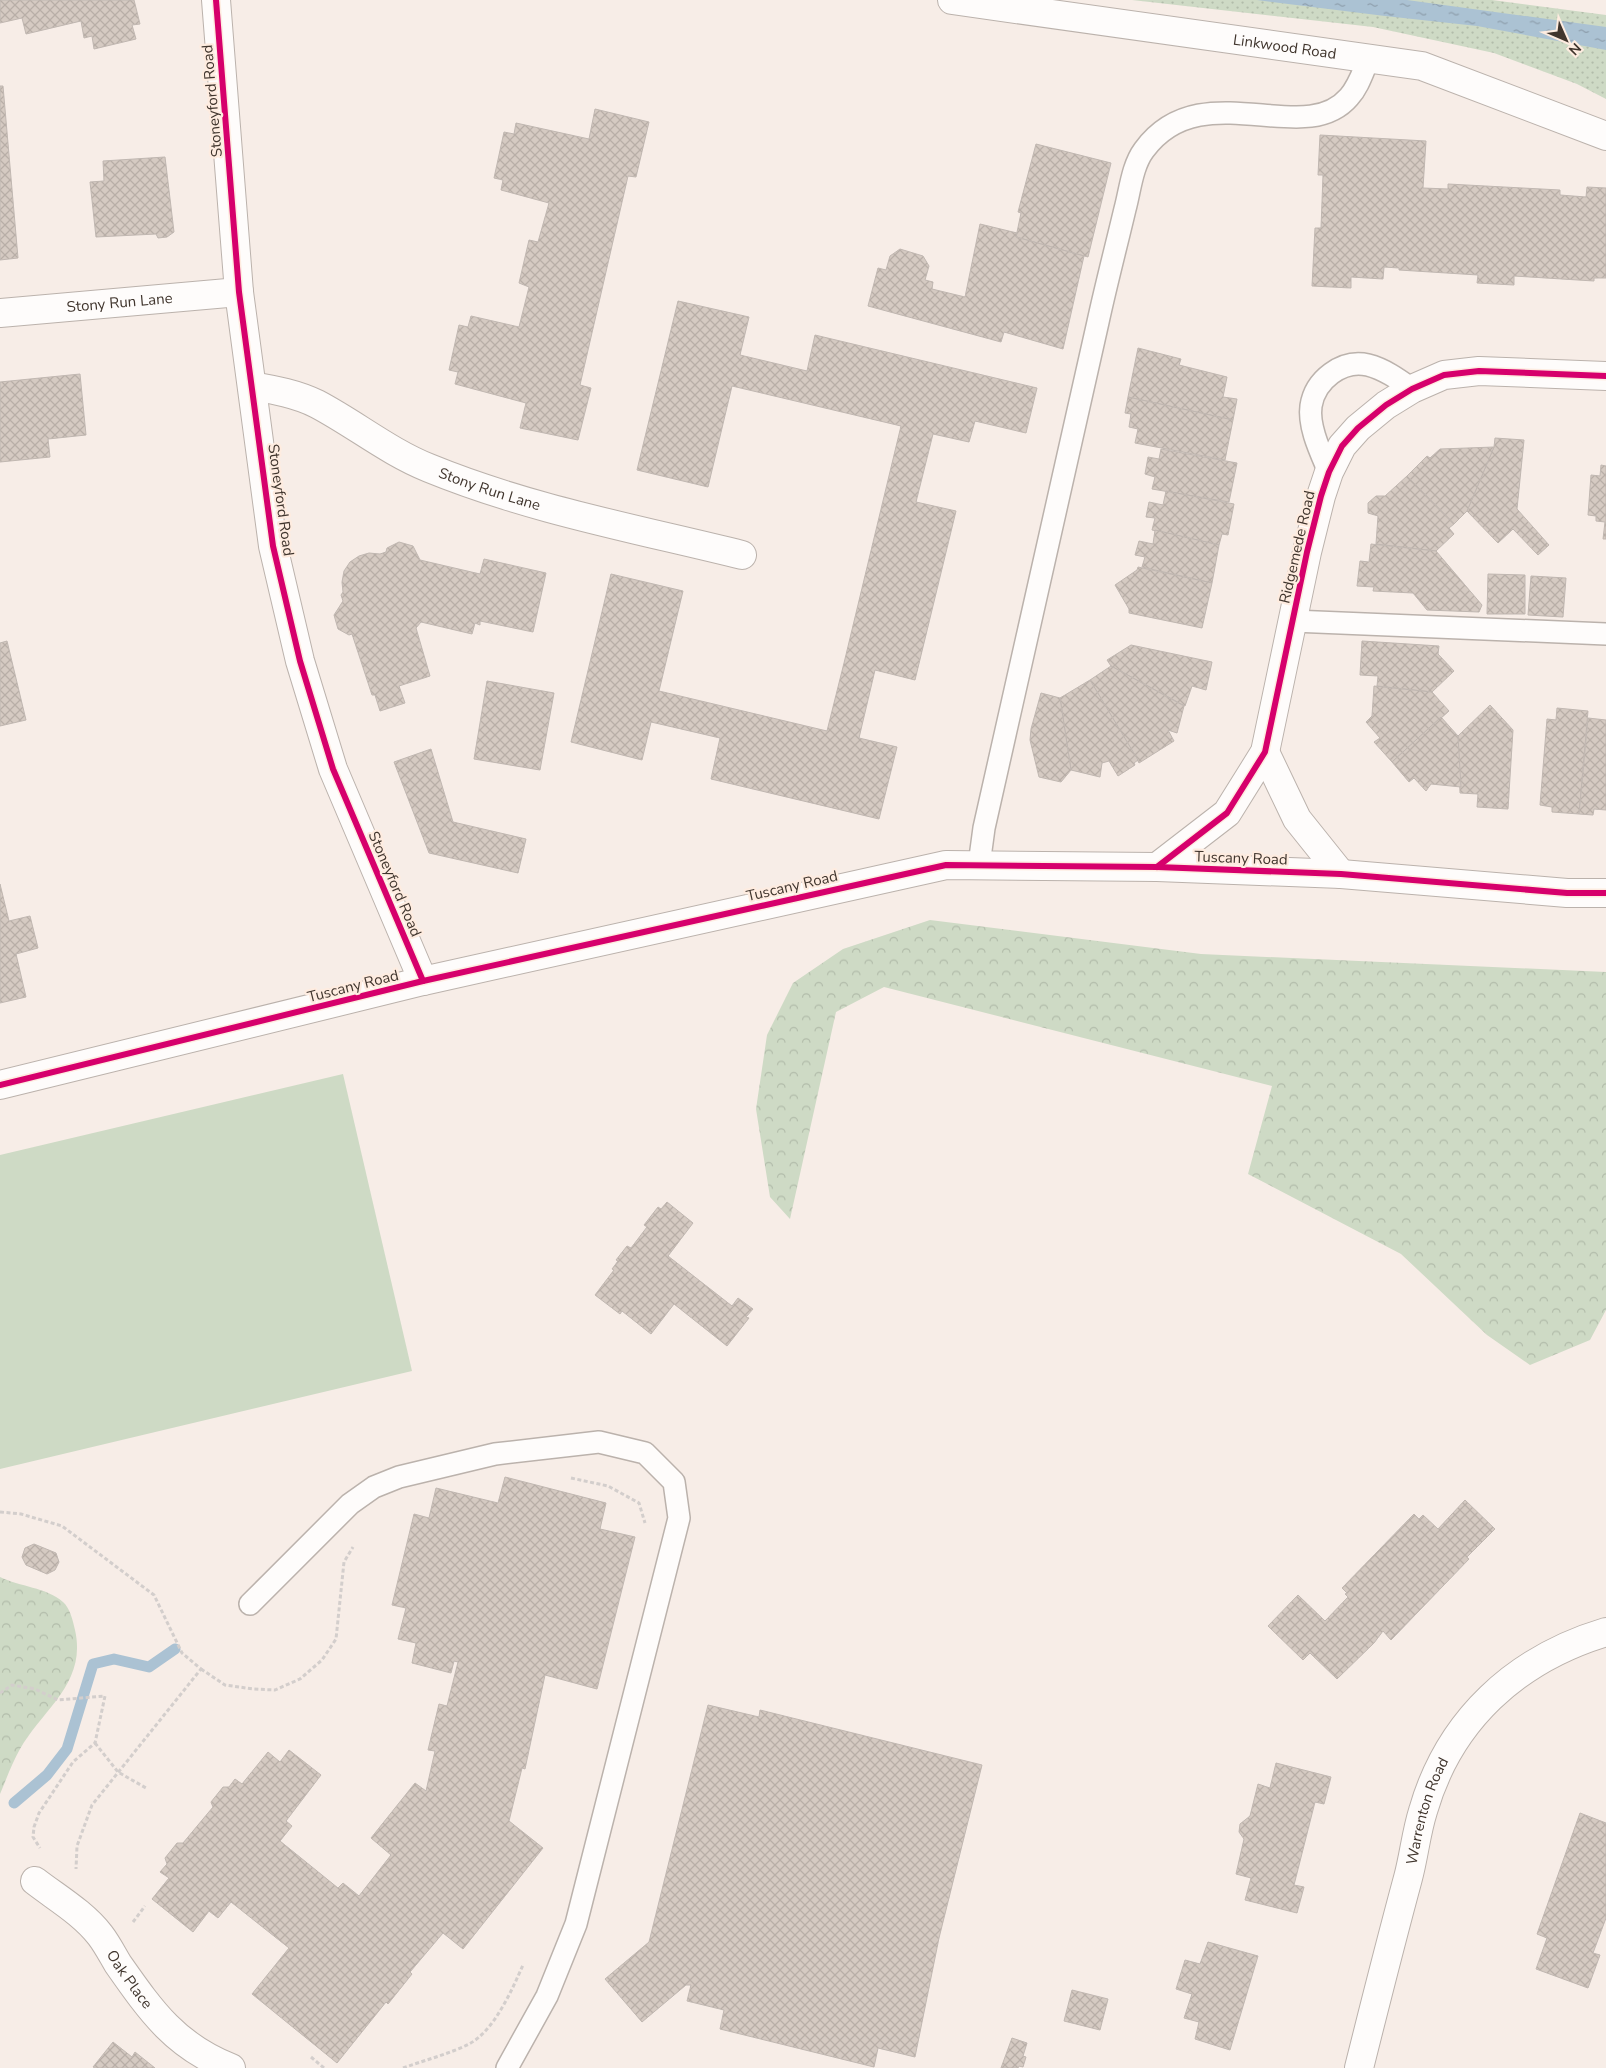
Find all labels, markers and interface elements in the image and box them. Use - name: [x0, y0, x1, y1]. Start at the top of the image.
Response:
- north arrow: [1541, 15, 1591, 65]
- street label: Linkwood Road: [1232, 30, 1338, 64]
- text: N: [1564, 38, 1585, 59]
- street label: Stoneyford Road: [197, 44, 227, 158]
- street label: Stony Run Lane: [66, 288, 173, 317]
- street label: Stoneyford Road: [263, 443, 299, 557]
- street label: Stony Run Lane: [436, 463, 543, 515]
- street label: Ridgemede Road: [1274, 489, 1320, 605]
- street label: Stoneyford Road: [364, 828, 426, 940]
- street label: Tuscany Road: [1194, 846, 1288, 870]
- street label: Tuscany Road: [744, 866, 840, 906]
- street label: Tuscany Road: [305, 965, 401, 1007]
- street label: Warrenton Road: [1401, 1754, 1453, 1866]
- street label: Oak Place: [102, 1946, 157, 2013]

